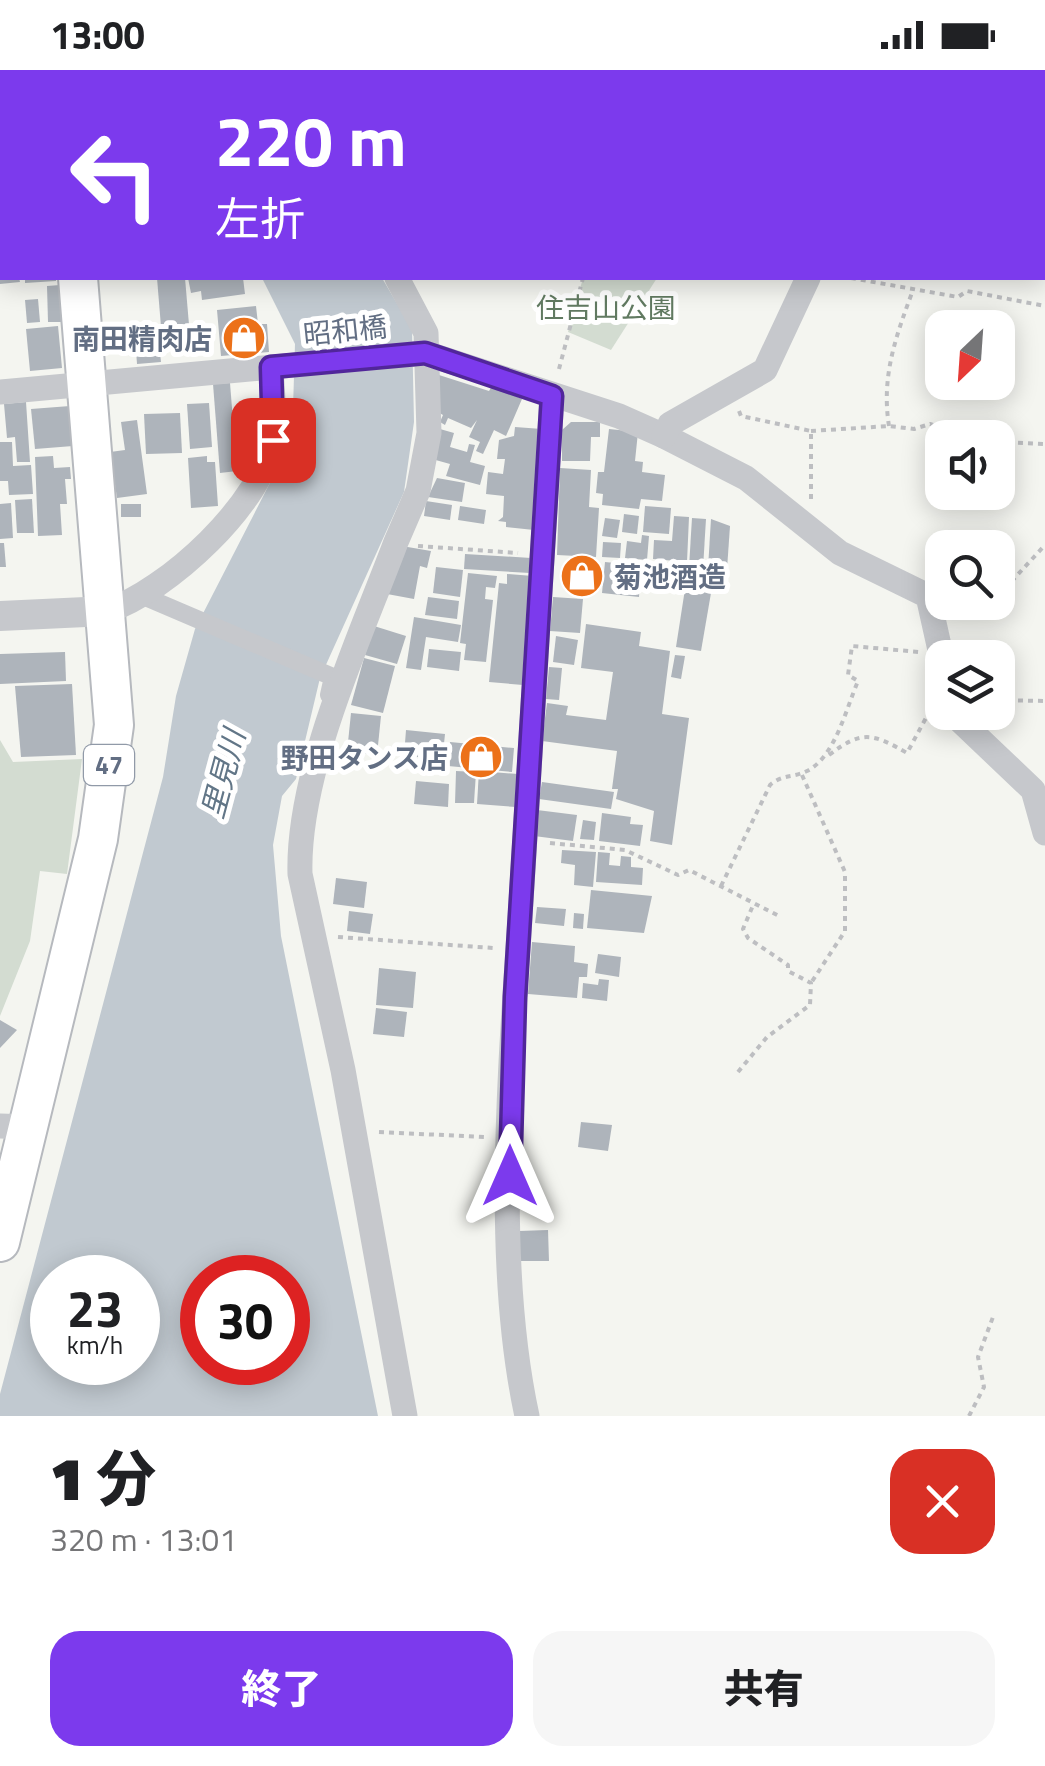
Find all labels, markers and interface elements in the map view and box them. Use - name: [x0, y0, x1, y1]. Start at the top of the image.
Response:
- text: 13:00: [50, 6, 145, 64]
- text: 220 m: [215, 87, 407, 193]
- icon: left: [50, 110, 180, 240]
- text: 左折: [215, 184, 305, 252]
- park label: 住吉山公園: [536, 286, 676, 329]
- street label: 昭和橋: [301, 304, 389, 356]
- north arrow: [925, 310, 1015, 400]
- map controls: [925, 310, 1015, 730]
- shop icon: 南田精肉店: [221, 315, 267, 361]
- place label: 南田精肉店: [72, 317, 212, 360]
- pin: [231, 398, 316, 483]
- icon: arrive: [246, 413, 301, 468]
- button: sound: [925, 420, 1015, 510]
- button: search: [925, 530, 1015, 620]
- shop icon: 菊池酒造: [559, 553, 605, 599]
- place label: 菊池酒造: [614, 555, 726, 598]
- button: layers: [925, 640, 1015, 730]
- water label: 里見川: [189, 722, 258, 823]
- shop icon: 野田タンス店: [458, 734, 504, 780]
- place label: 野田タンス店: [281, 736, 448, 779]
- road number: 47: [84, 745, 134, 785]
- position arrow: [458, 1124, 562, 1228]
- speed limit sign: 30: [180, 1255, 310, 1385]
- text: 23: [67, 1270, 123, 1346]
- text: km/h: [67, 1326, 123, 1364]
- text: 1 分: [50, 1432, 156, 1523]
- button: close: [890, 1449, 995, 1554]
- text: 320 m · 13:01: [50, 1515, 237, 1563]
- button: 終了: [50, 1631, 513, 1746]
- button: 共有: [533, 1631, 995, 1746]

